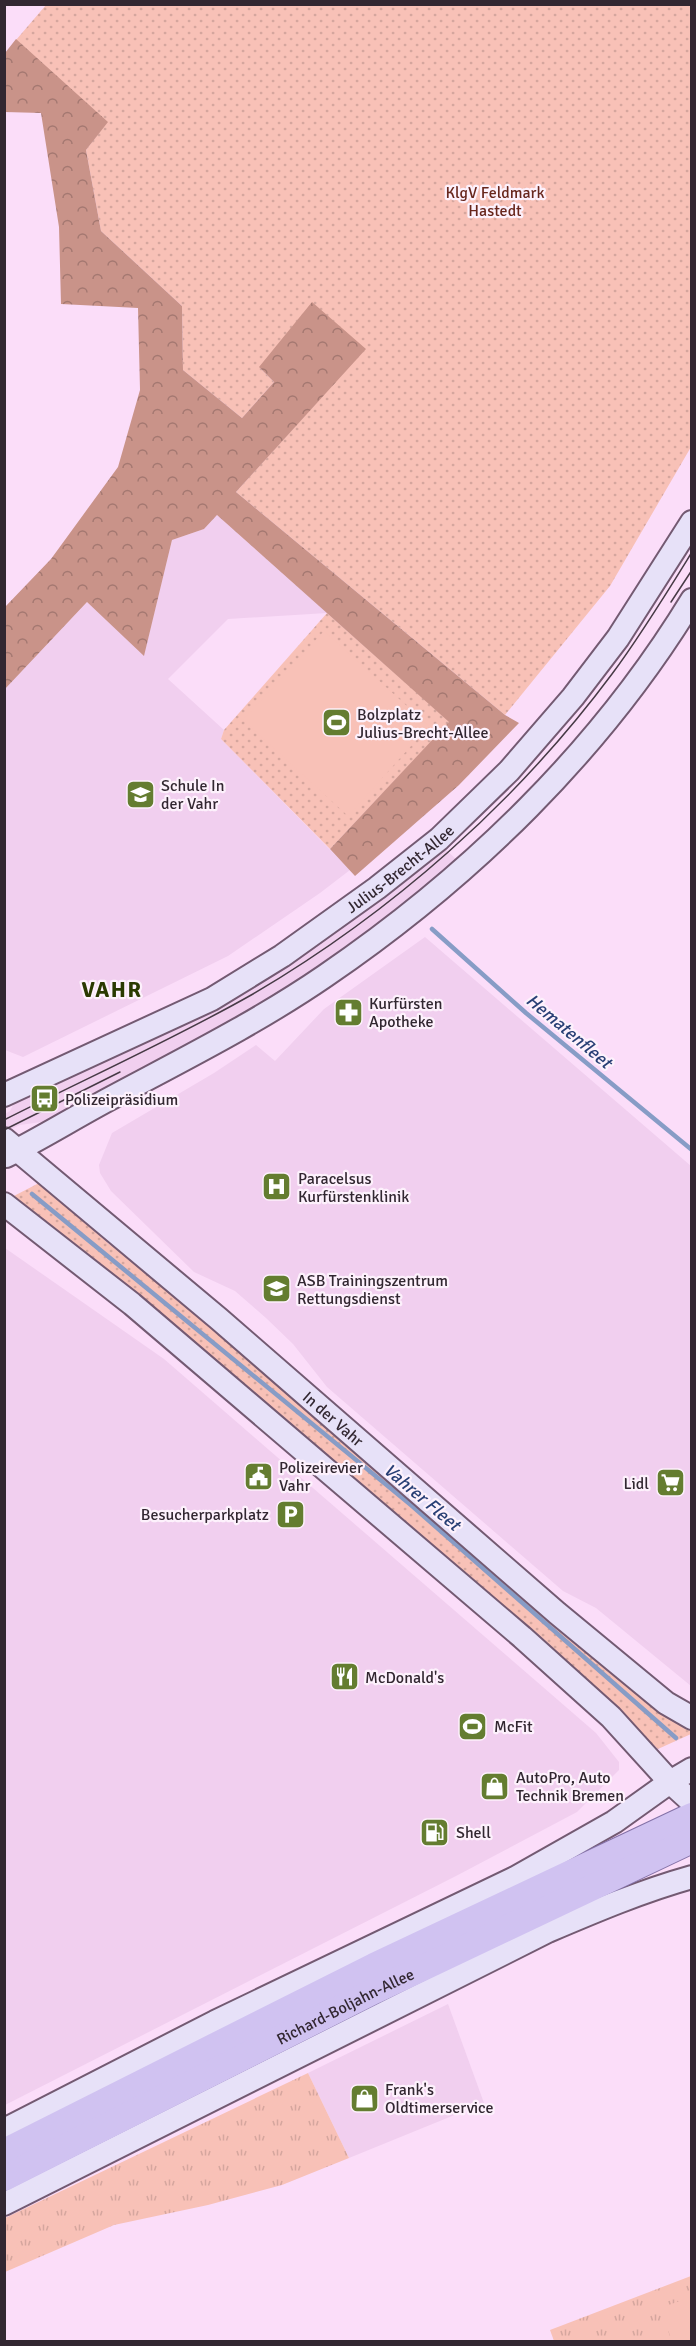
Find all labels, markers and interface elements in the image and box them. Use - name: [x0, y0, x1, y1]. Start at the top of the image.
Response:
- park label: KlgV Feldmark Hastedt: [445, 183, 545, 221]
- place label: Bolzplatz Julius-Brecht-Allee: [357, 705, 488, 743]
- sports icon: Bolzplatz Julius-Brecht-Allee: [320, 707, 352, 739]
- place label: Schule In der Vahr: [161, 776, 224, 814]
- school or university icon: Schule In der Vahr: [124, 778, 156, 810]
- street label: Julius-Brecht-Allee: [343, 821, 459, 918]
- district label: VAHR: [82, 976, 142, 1003]
- water label: Hematenfleet: [522, 989, 618, 1075]
- place label: Kurfürsten Apotheke: [369, 994, 443, 1032]
- pharmacy icon: Kurfürsten Apotheke: [332, 996, 364, 1028]
- bus stop icon: Polizeipräsidium: [28, 1083, 60, 1115]
- place label: Polizeipräsidium: [65, 1090, 178, 1110]
- place label: Paracelsus Kurfürstenklinik: [298, 1169, 409, 1207]
- hospital icon: Paracelsus Kurfürstenklinik: [261, 1171, 293, 1203]
- place label: ASB Trainingszentrum Rettungsdienst: [297, 1271, 448, 1309]
- school or university icon: ASB Trainingszentrum Rettungsdienst: [260, 1273, 292, 1305]
- street label: In der Vahr: [298, 1387, 367, 1451]
- place label: Polizeirevier Vahr: [279, 1458, 363, 1496]
- water label: Vahrer Fleet: [379, 1459, 467, 1537]
- public building icon: Polizeirevier Vahr: [242, 1460, 274, 1492]
- supermarket icon: Lidl: [654, 1467, 686, 1499]
- place label: Lidl: [623, 1474, 649, 1494]
- parking icon: Besucherparkplatz: [274, 1498, 306, 1530]
- place label: Besucherparkplatz: [141, 1505, 269, 1525]
- restaurant icon: McDonald's: [328, 1661, 360, 1693]
- place label: McDonald's: [365, 1668, 444, 1688]
- sports icon: McFit: [457, 1710, 489, 1742]
- place label: McFit: [494, 1717, 533, 1737]
- place label: AutoPro, Auto Technik Bremen: [516, 1768, 624, 1806]
- shop icon: AutoPro, Auto Technik Bremen: [479, 1770, 511, 1802]
- fuel station icon: Shell: [419, 1816, 451, 1848]
- place label: Shell: [456, 1823, 491, 1843]
- street label: Richard-Boljahn-Allee: [273, 1964, 418, 2050]
- place label: Frank's Oldtimerservice: [385, 2080, 494, 2118]
- shop icon: Frank's Oldtimerservice: [348, 2082, 380, 2114]

